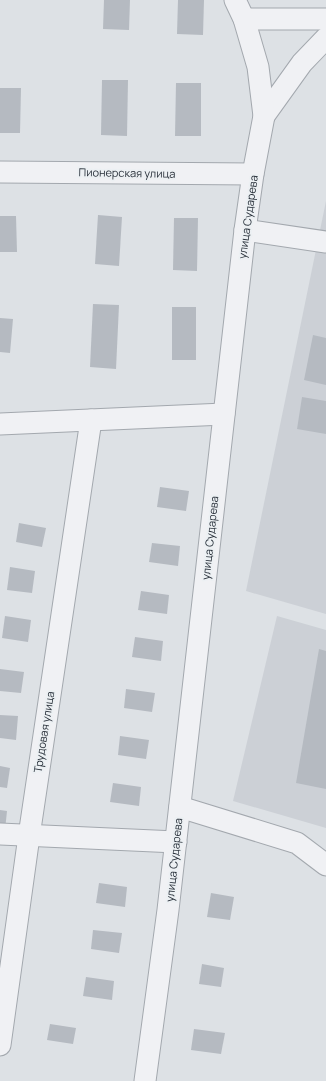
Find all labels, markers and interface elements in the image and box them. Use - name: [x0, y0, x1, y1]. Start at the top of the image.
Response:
- street label: Пионерская улица: [78, 164, 176, 181]
- street label: улица Сударева: [234, 174, 261, 260]
- street label: улица Сударева: [198, 495, 221, 581]
- street label: Трудовая улица: [30, 690, 57, 774]
- street label: улица Сударева: [162, 817, 185, 903]

